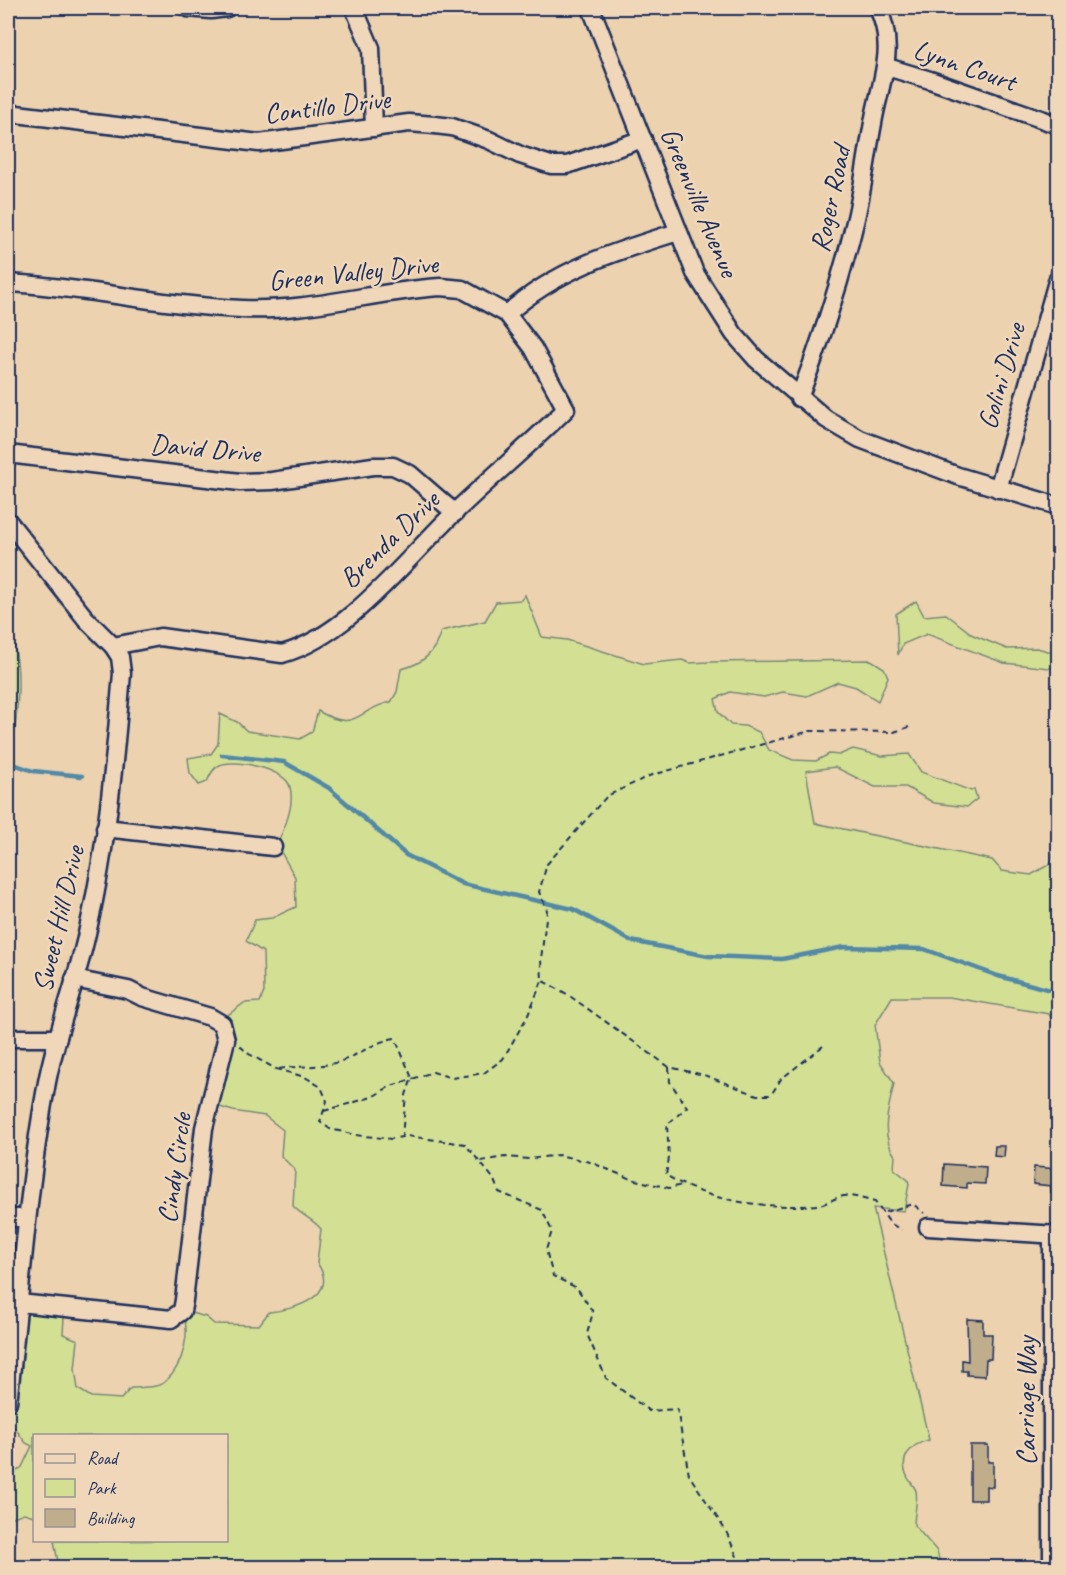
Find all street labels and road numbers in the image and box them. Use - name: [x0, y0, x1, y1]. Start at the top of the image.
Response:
- street label: Lynn Court: [909, 31, 1023, 100]
- street label: Contillo Drive: [262, 81, 394, 131]
- street label: Greenville Avenue: [653, 122, 748, 284]
- street label: Roger Road: [802, 139, 859, 255]
- street label: Green Valley Drive: [267, 246, 441, 298]
- street label: Golini Drive: [969, 317, 1033, 433]
- street label: David Drive: [149, 426, 263, 470]
- street label: Brenda Drive: [332, 482, 448, 595]
- street label: Sweet Hill Drive: [24, 841, 92, 995]
- street label: Cindy Circle: [149, 1109, 199, 1225]
- street label: Carriage Way: [1008, 1334, 1043, 1466]

